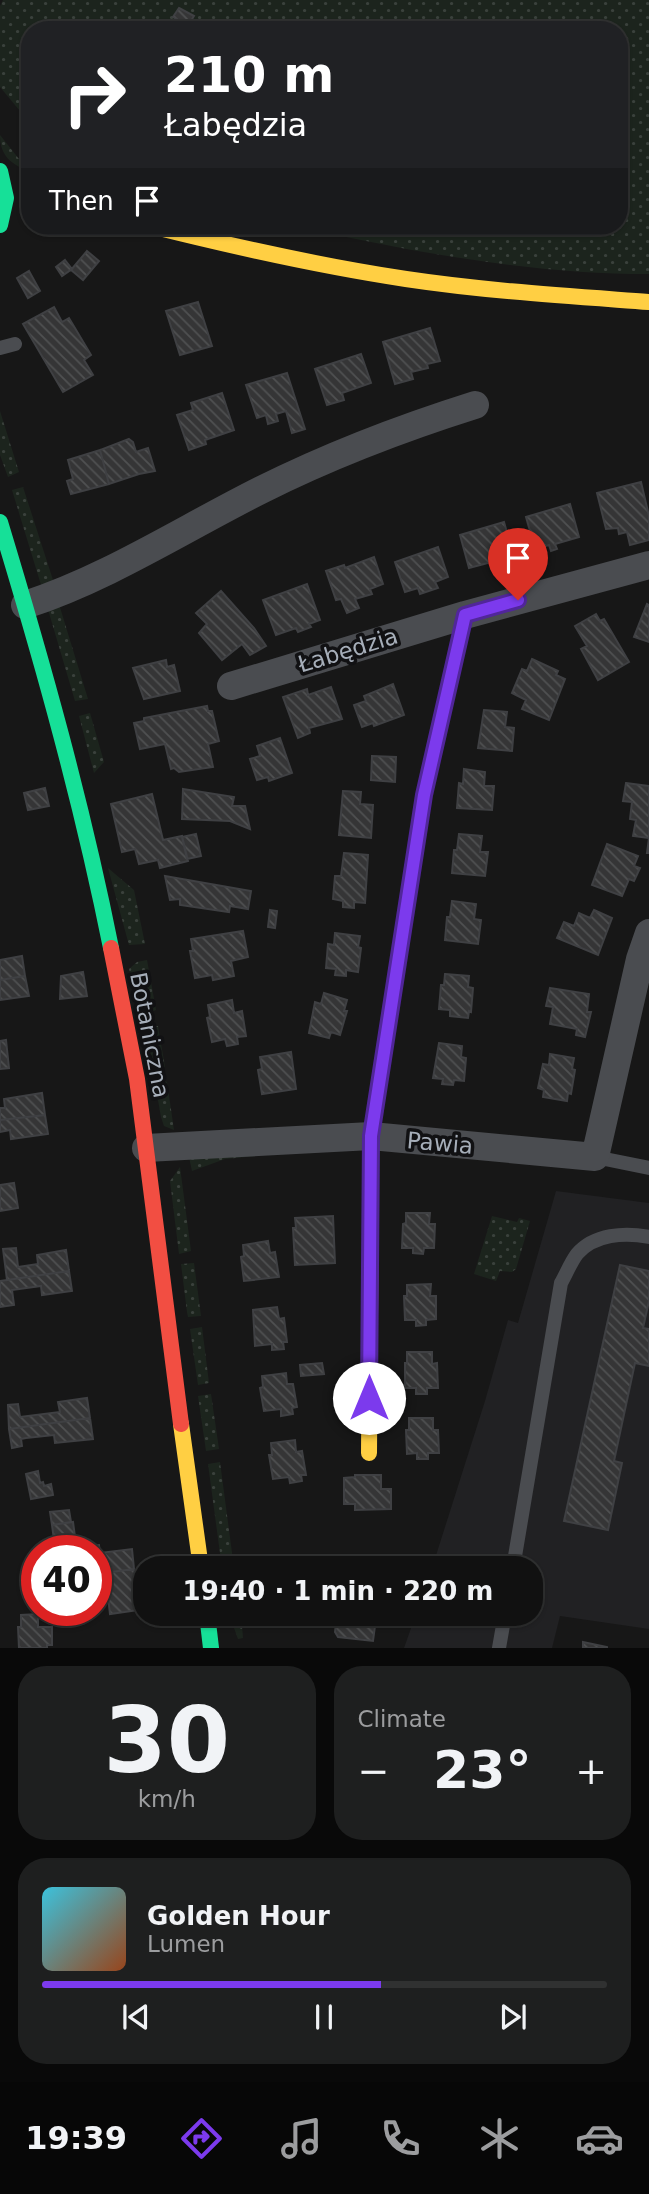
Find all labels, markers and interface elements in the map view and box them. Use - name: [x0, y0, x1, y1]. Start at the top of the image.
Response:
- text: 210 m: [164, 47, 334, 104]
- icon: right: [49, 49, 140, 140]
- text: Łabędzia: [164, 106, 307, 144]
- icon: arrive: [128, 182, 166, 220]
- text: Then: [49, 186, 114, 216]
- pin: [488, 528, 548, 600]
- icon: arrive: [499, 539, 537, 577]
- street label: Łabędzia: [294, 623, 401, 678]
- street label: Botaniczna: [125, 970, 175, 1100]
- street label: Pawia: [406, 1127, 474, 1159]
- position arrow: [332, 1361, 406, 1435]
- speed limit sign: 40: [21, 1535, 112, 1626]
- text: 19:40 · 1 min · 220 m: [183, 1576, 493, 1606]
- text: 30: [103, 1688, 230, 1793]
- text: Climate: [358, 1706, 446, 1732]
- text: 23°: [433, 1740, 531, 1800]
- text: −: [358, 1749, 389, 1793]
- text: +: [575, 1749, 607, 1793]
- text: km/h: [138, 1786, 196, 1812]
- text: Golden Hour: [147, 1901, 330, 1931]
- text: Lumen: [147, 1931, 225, 1957]
- icon: previous: [117, 1998, 155, 2036]
- icon: pause: [305, 1998, 343, 2036]
- icon: next: [494, 1998, 532, 2036]
- icon: directions: [177, 2114, 226, 2163]
- icon: music: [277, 2114, 326, 2163]
- icon: phone: [376, 2114, 425, 2163]
- icon: climate: [475, 2114, 524, 2163]
- icon: car: [575, 2114, 624, 2163]
- text: 19:39: [25, 2119, 127, 2157]

